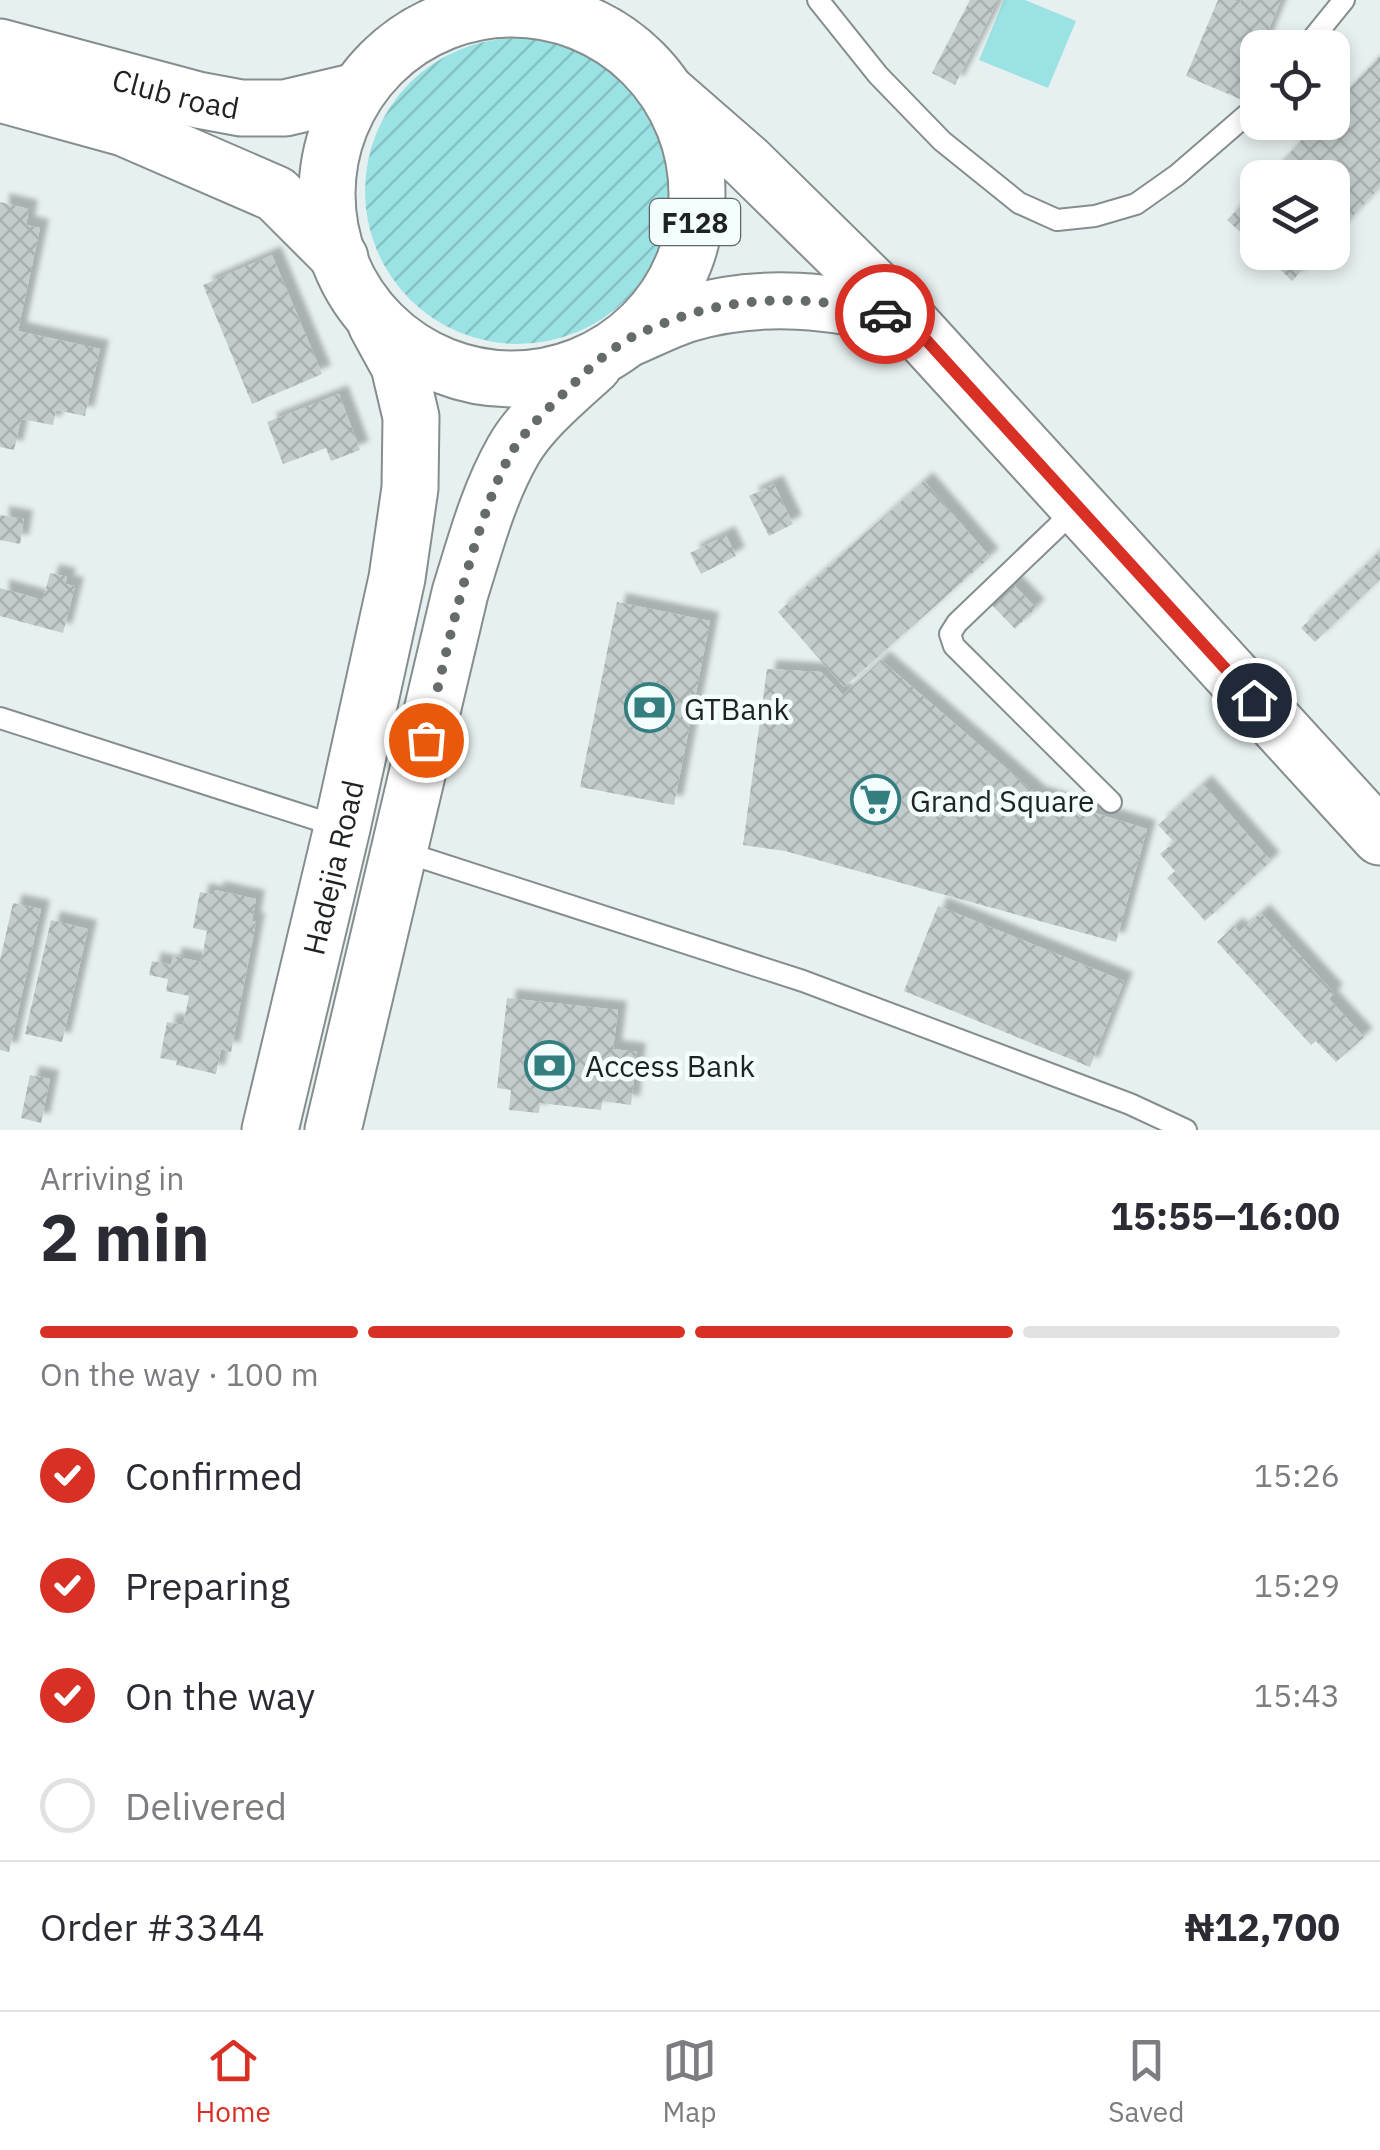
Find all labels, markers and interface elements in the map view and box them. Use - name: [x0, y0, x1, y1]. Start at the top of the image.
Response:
- map controls: [1240, 30, 1350, 270]
- button: locate: [1240, 30, 1350, 140]
- street label: Club road: [108, 58, 243, 127]
- button: layers: [1240, 160, 1350, 270]
- road number: F128: [650, 199, 740, 245]
- courier: [835, 264, 935, 364]
- icon: car: [858, 287, 913, 342]
- pin: [1212, 658, 1297, 743]
- icon: home: [1227, 673, 1282, 728]
- bank icon: GTBank: [623, 682, 675, 734]
- place label: GTBank: [684, 689, 790, 728]
- pin: [384, 698, 469, 783]
- icon: bag: [399, 713, 454, 768]
- supermarket icon: Grand Square: [849, 774, 901, 826]
- street label: Hadejia Road: [293, 776, 372, 959]
- place label: Grand Square: [910, 781, 1095, 820]
- bank icon: Access Bank: [524, 1039, 576, 1091]
- place label: Access Bank: [585, 1046, 755, 1085]
- text: Arriving in: [40, 1157, 185, 1199]
- text: 15:55–16:00: [1110, 1191, 1340, 1240]
- text: 2 min: [40, 1194, 210, 1279]
- text: On the way · 100 m: [40, 1353, 319, 1395]
- icon: check: [40, 1448, 95, 1503]
- text: Confirmed: [125, 1451, 303, 1500]
- text: 15:26: [1254, 1454, 1340, 1496]
- icon: check: [40, 1558, 95, 1613]
- text: Preparing: [125, 1561, 290, 1610]
- text: 15:29: [1254, 1564, 1340, 1606]
- icon: check: [40, 1668, 95, 1723]
- text: On the way: [125, 1671, 315, 1720]
- text: 15:43: [1254, 1674, 1340, 1716]
- text: Delivered: [125, 1781, 287, 1830]
- text: Order #3344: [40, 1902, 265, 1951]
- text: ₦12,700: [1185, 1902, 1340, 1951]
- tab: Home: [196, 2033, 271, 2130]
- tab: Map: [662, 2033, 717, 2130]
- tab: Saved: [1108, 2033, 1184, 2130]

